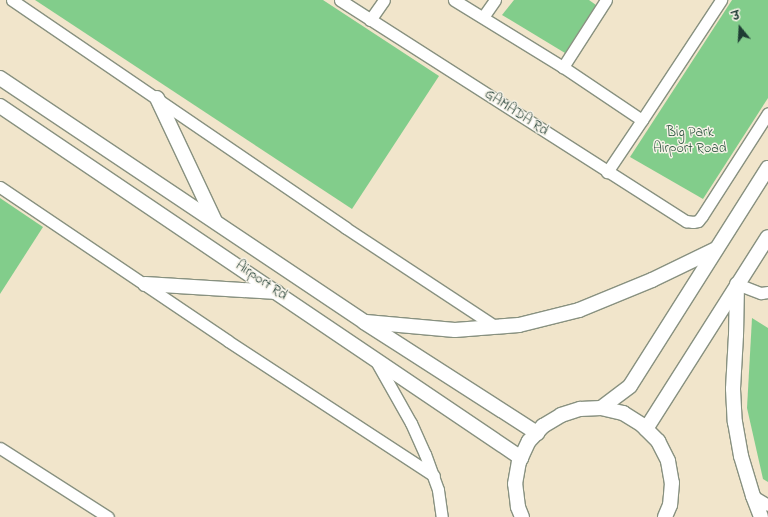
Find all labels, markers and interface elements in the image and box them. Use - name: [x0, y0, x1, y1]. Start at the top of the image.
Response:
- north arrow: [720, 8, 760, 48]
- text: उ: [730, 8, 742, 25]
- street label: GAMADA Rd: [481, 86, 551, 140]
- park label: Big Park Airport Road: [653, 125, 727, 158]
- street label: Airport Rd: [232, 258, 290, 304]

